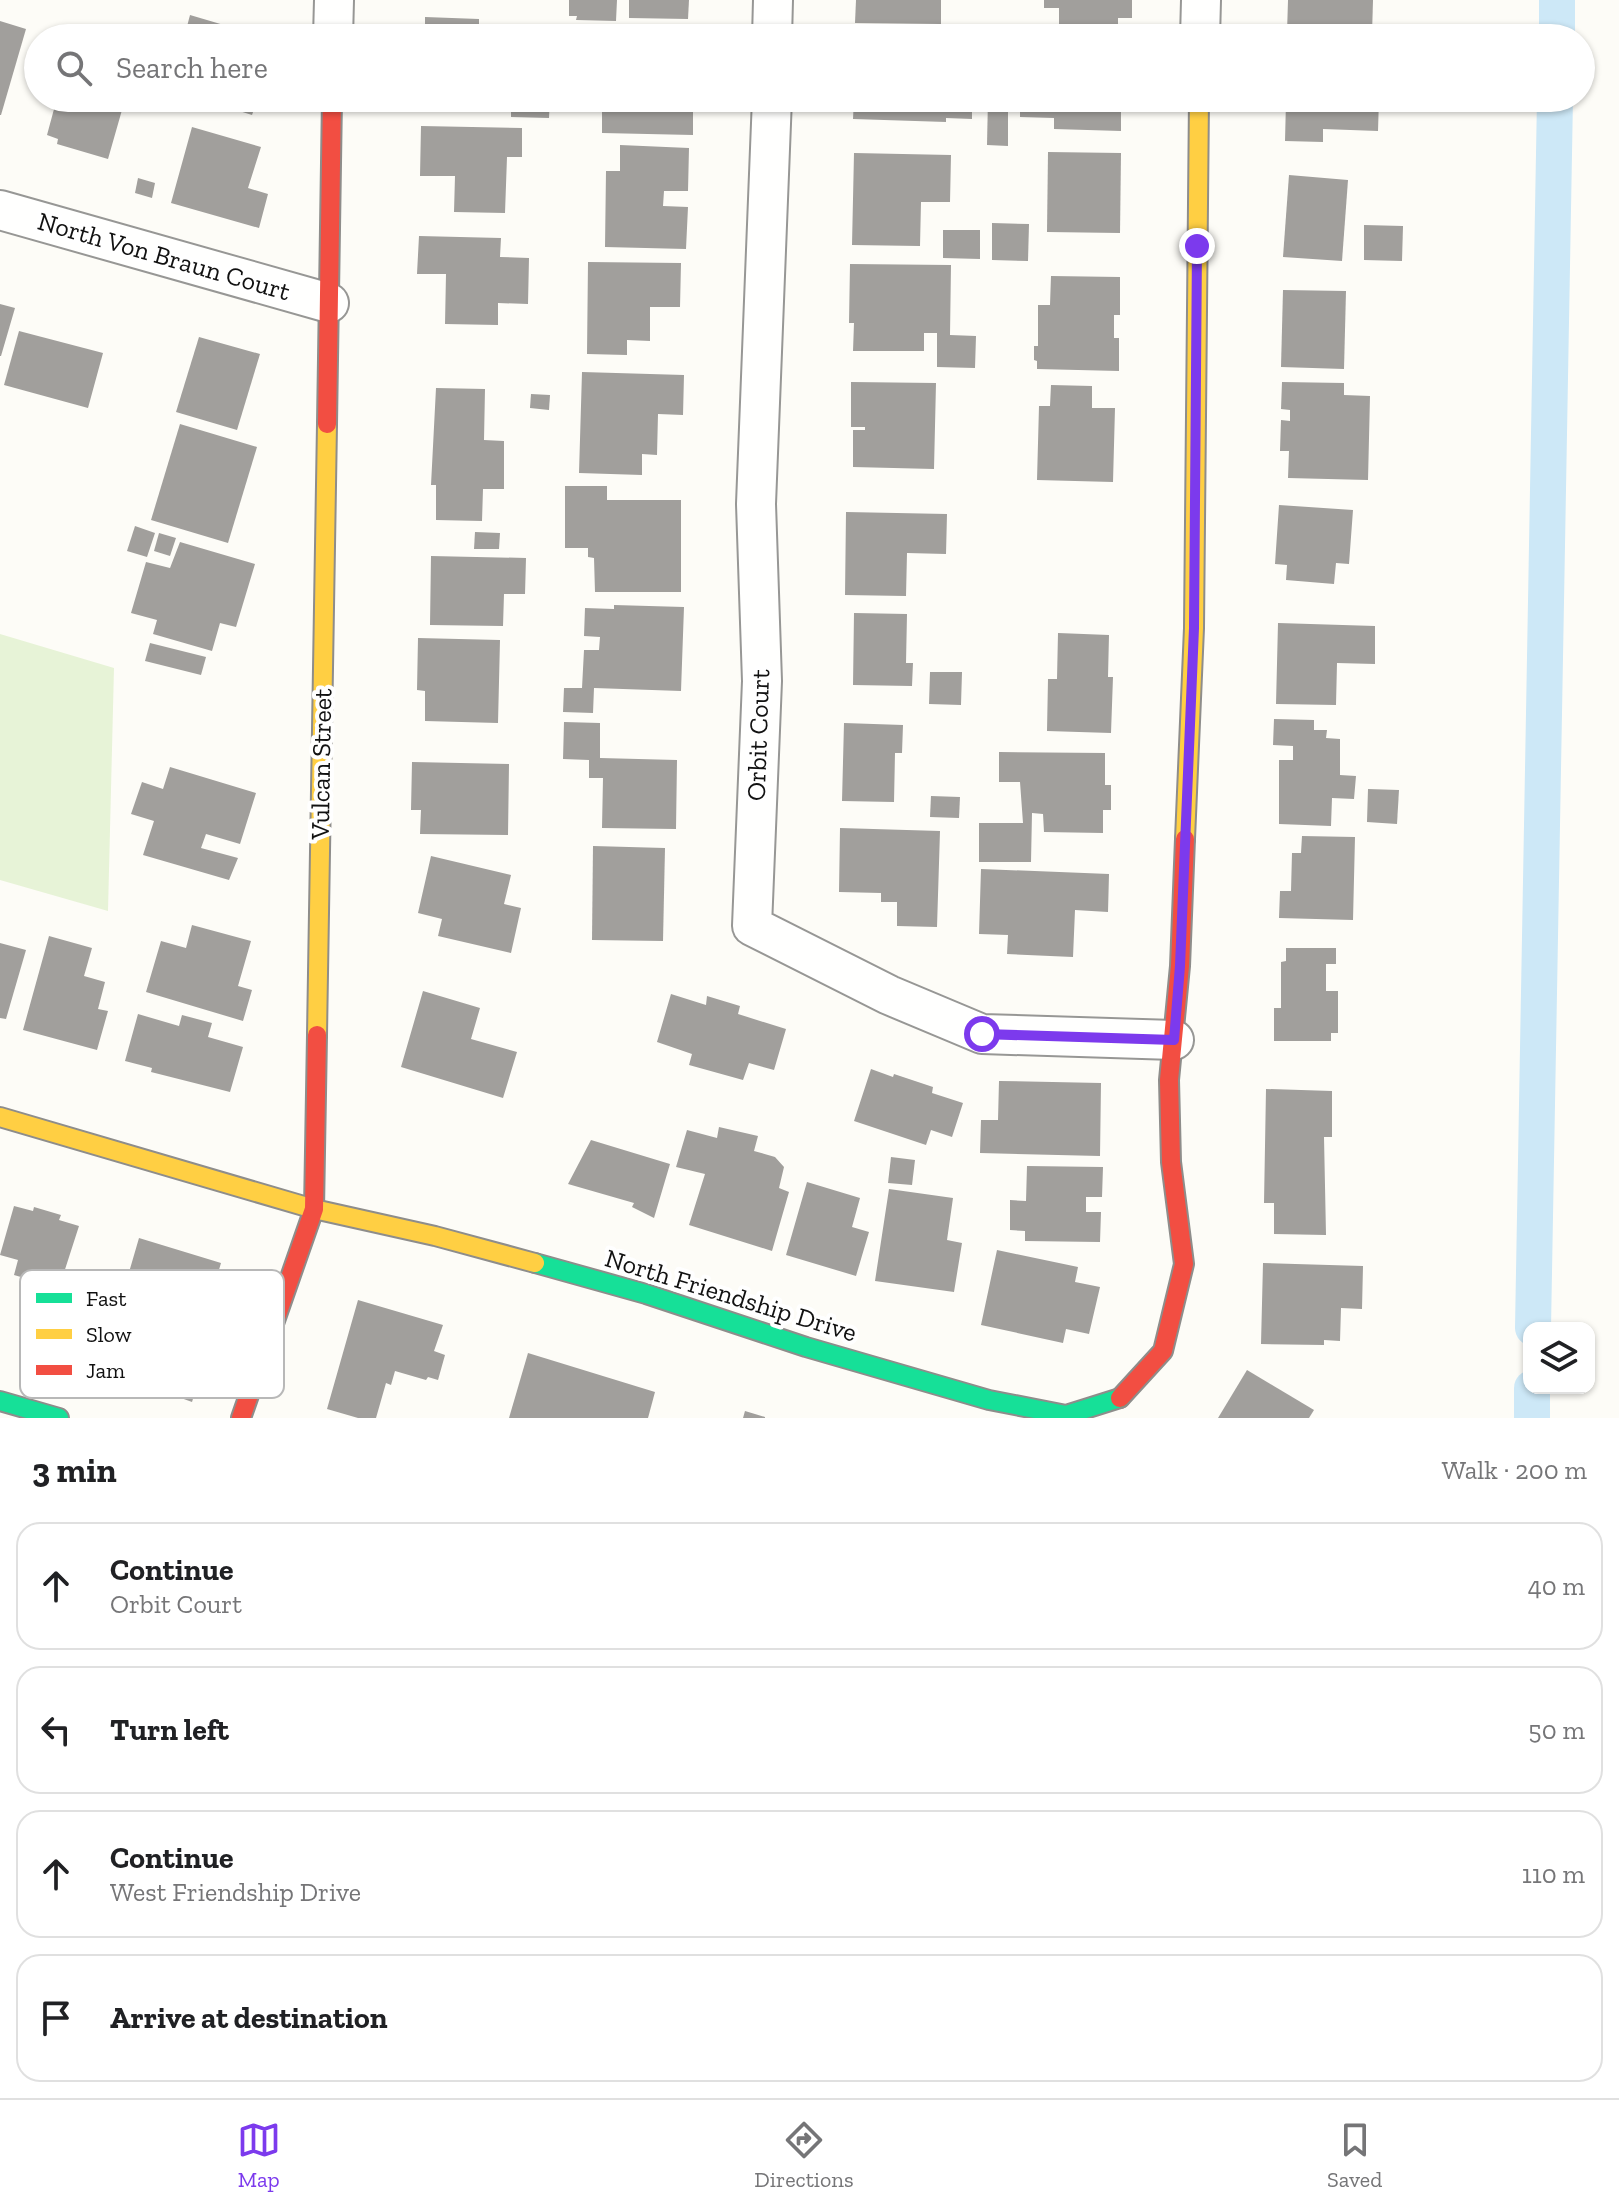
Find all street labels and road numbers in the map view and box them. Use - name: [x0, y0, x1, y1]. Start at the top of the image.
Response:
- street label: North Von Braun Court: [34, 205, 294, 307]
- street label: Orbit Court: [740, 668, 776, 801]
- street label: Vulcan Street: [304, 688, 338, 841]
- street label: North Friendship Drive: [601, 1241, 861, 1349]

